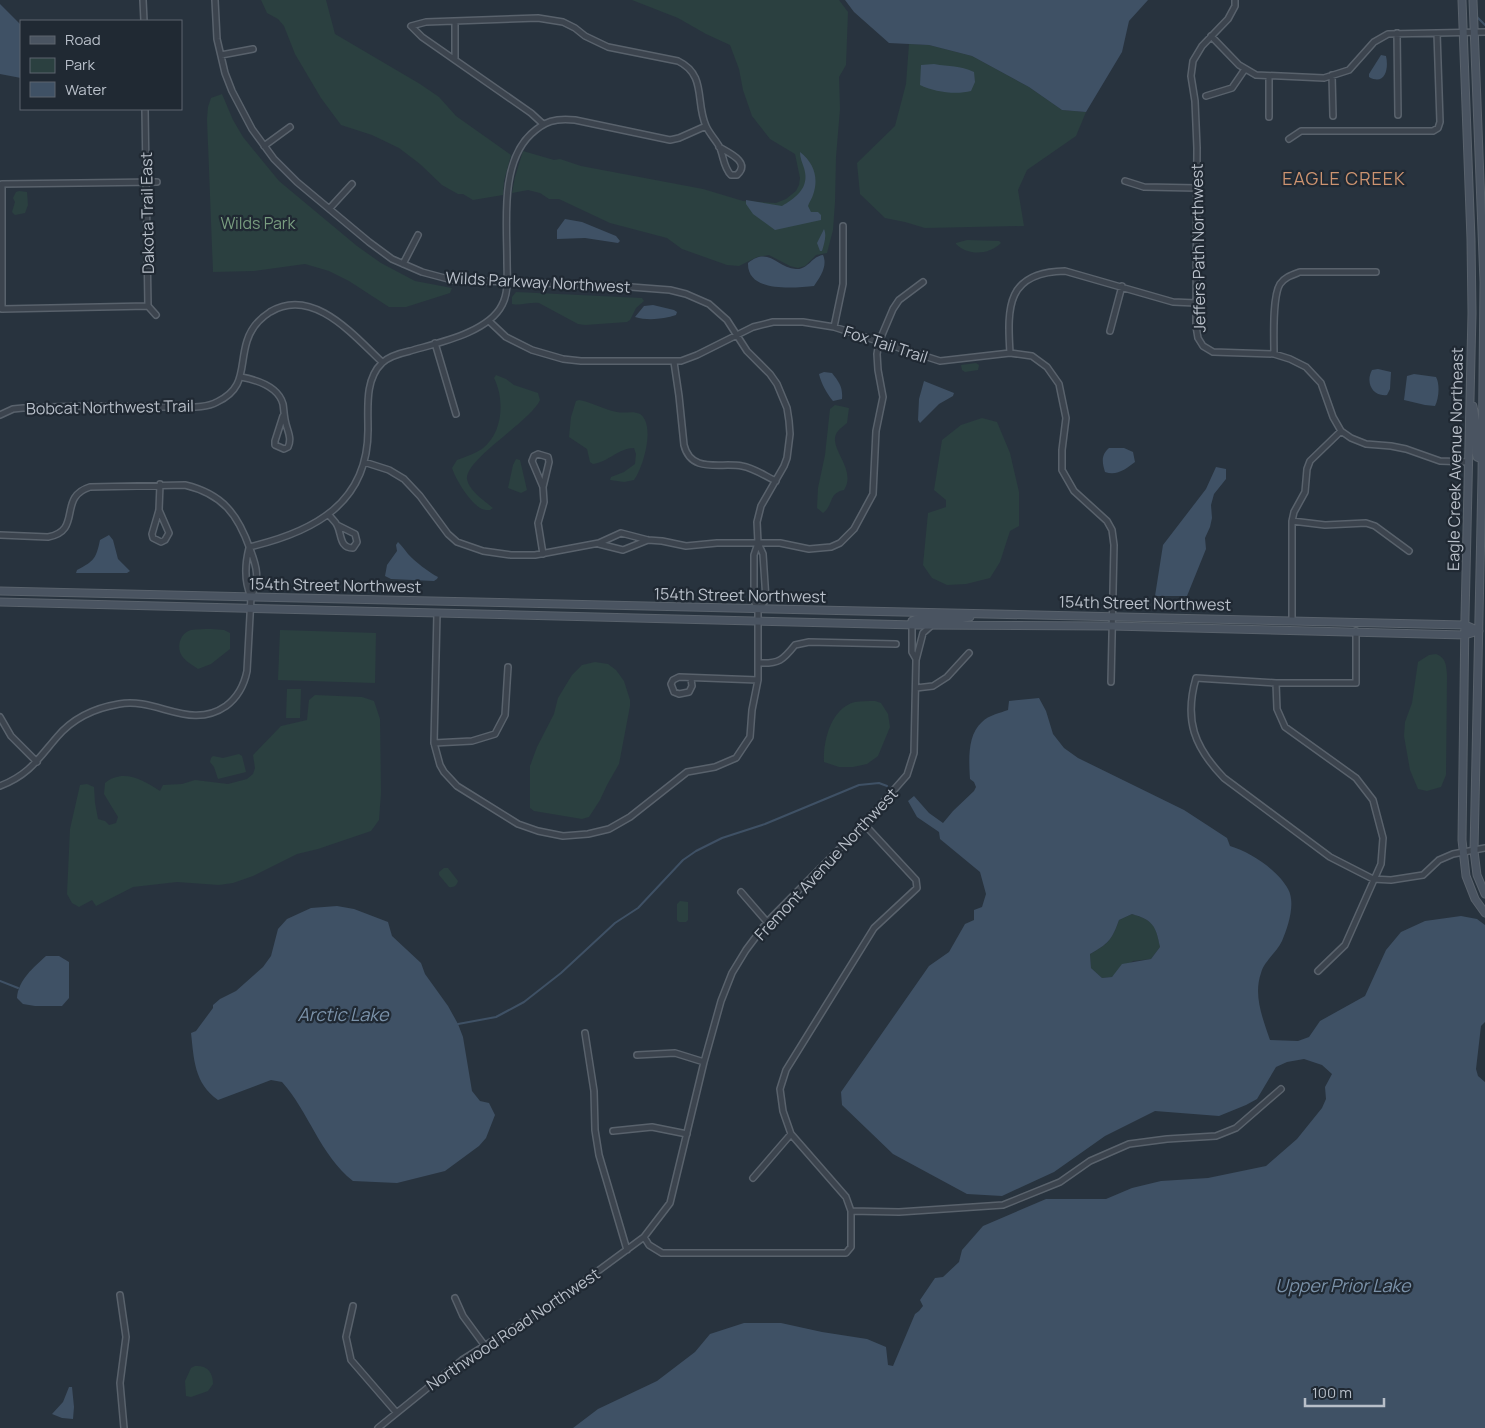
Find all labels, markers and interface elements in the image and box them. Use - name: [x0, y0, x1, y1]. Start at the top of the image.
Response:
- legend: [20, 20, 182, 110]
- text: Road: [65, 29, 101, 50]
- text: Park: [65, 54, 95, 75]
- text: Water: [65, 79, 107, 100]
- street label: Dakota Trail East: [135, 152, 159, 274]
- street label: Jeffers Path Northwest: [1186, 163, 1210, 333]
- district label: EAGLE CREEK: [1282, 166, 1406, 190]
- park label: Wilds Park: [220, 212, 297, 234]
- street label: Wilds Parkway Northwest: [445, 266, 631, 298]
- street label: Fox Tail Trail: [841, 320, 931, 368]
- street label: Eagle Creek Avenue Northeast: [1442, 347, 1468, 571]
- street label: Bobcat Northwest Trail: [26, 395, 194, 419]
- street label: 154th Street Northwest: [249, 572, 421, 598]
- street label: 154th Street Northwest: [654, 582, 826, 608]
- street label: 154th Street Northwest: [1059, 590, 1231, 616]
- street label: Fremont Avenue Northwest: [749, 783, 903, 945]
- water label: Arctic Lake: [297, 1002, 390, 1026]
- street label: Northwood Road Northwest: [422, 1263, 604, 1395]
- water label: Upper Prior Lake: [1275, 1273, 1412, 1297]
- scale bar: [1305, 1376, 1384, 1408]
- text: 100 m: [1312, 1382, 1352, 1403]

